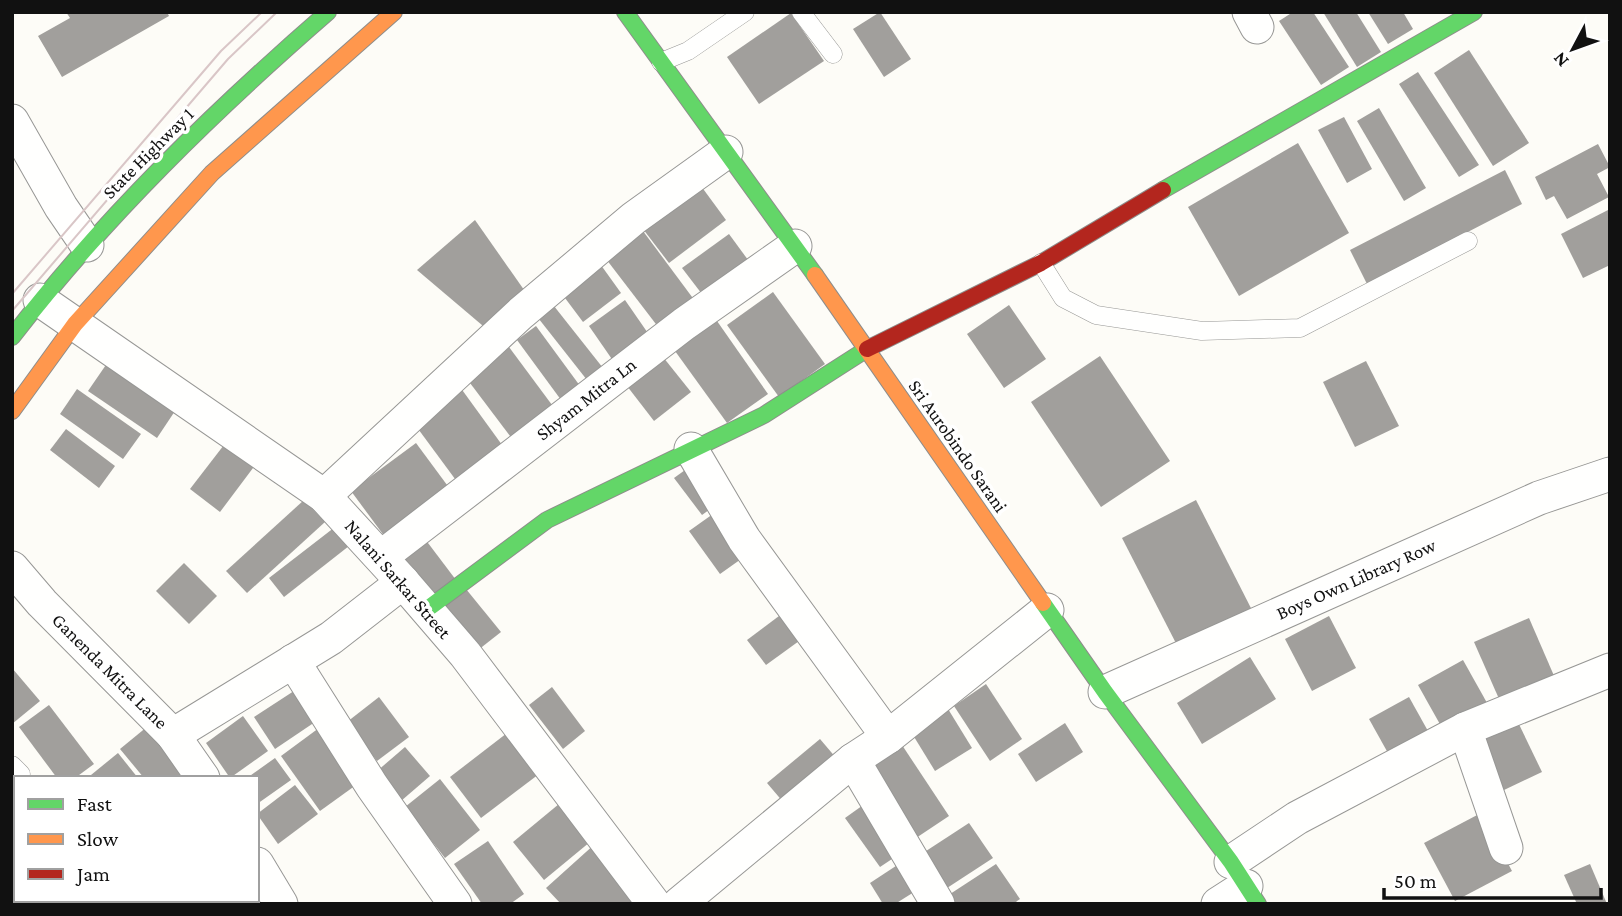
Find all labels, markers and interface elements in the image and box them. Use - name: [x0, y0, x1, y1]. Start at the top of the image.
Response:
- north arrow: [1538, 14, 1608, 84]
- text: N: [1548, 48, 1573, 72]
- street label: State Highway 1: [98, 103, 198, 203]
- street label: Shyam Mitra Ln: [532, 354, 640, 444]
- street label: Sri Aurobindo Sarani: [904, 376, 1012, 516]
- street label: Nalani Sarkar Street: [341, 515, 456, 643]
- street label: Boys Own Library Row: [1273, 534, 1439, 624]
- street label: Ganenda Mitra Lane: [48, 609, 172, 733]
- legend: [14, 776, 259, 902]
- text: Fast: [77, 792, 113, 816]
- text: Slow: [77, 827, 119, 851]
- scale bar: [1384, 856, 1601, 900]
- text: Jam: [75, 862, 110, 886]
- text: 50 m: [1394, 869, 1437, 893]

